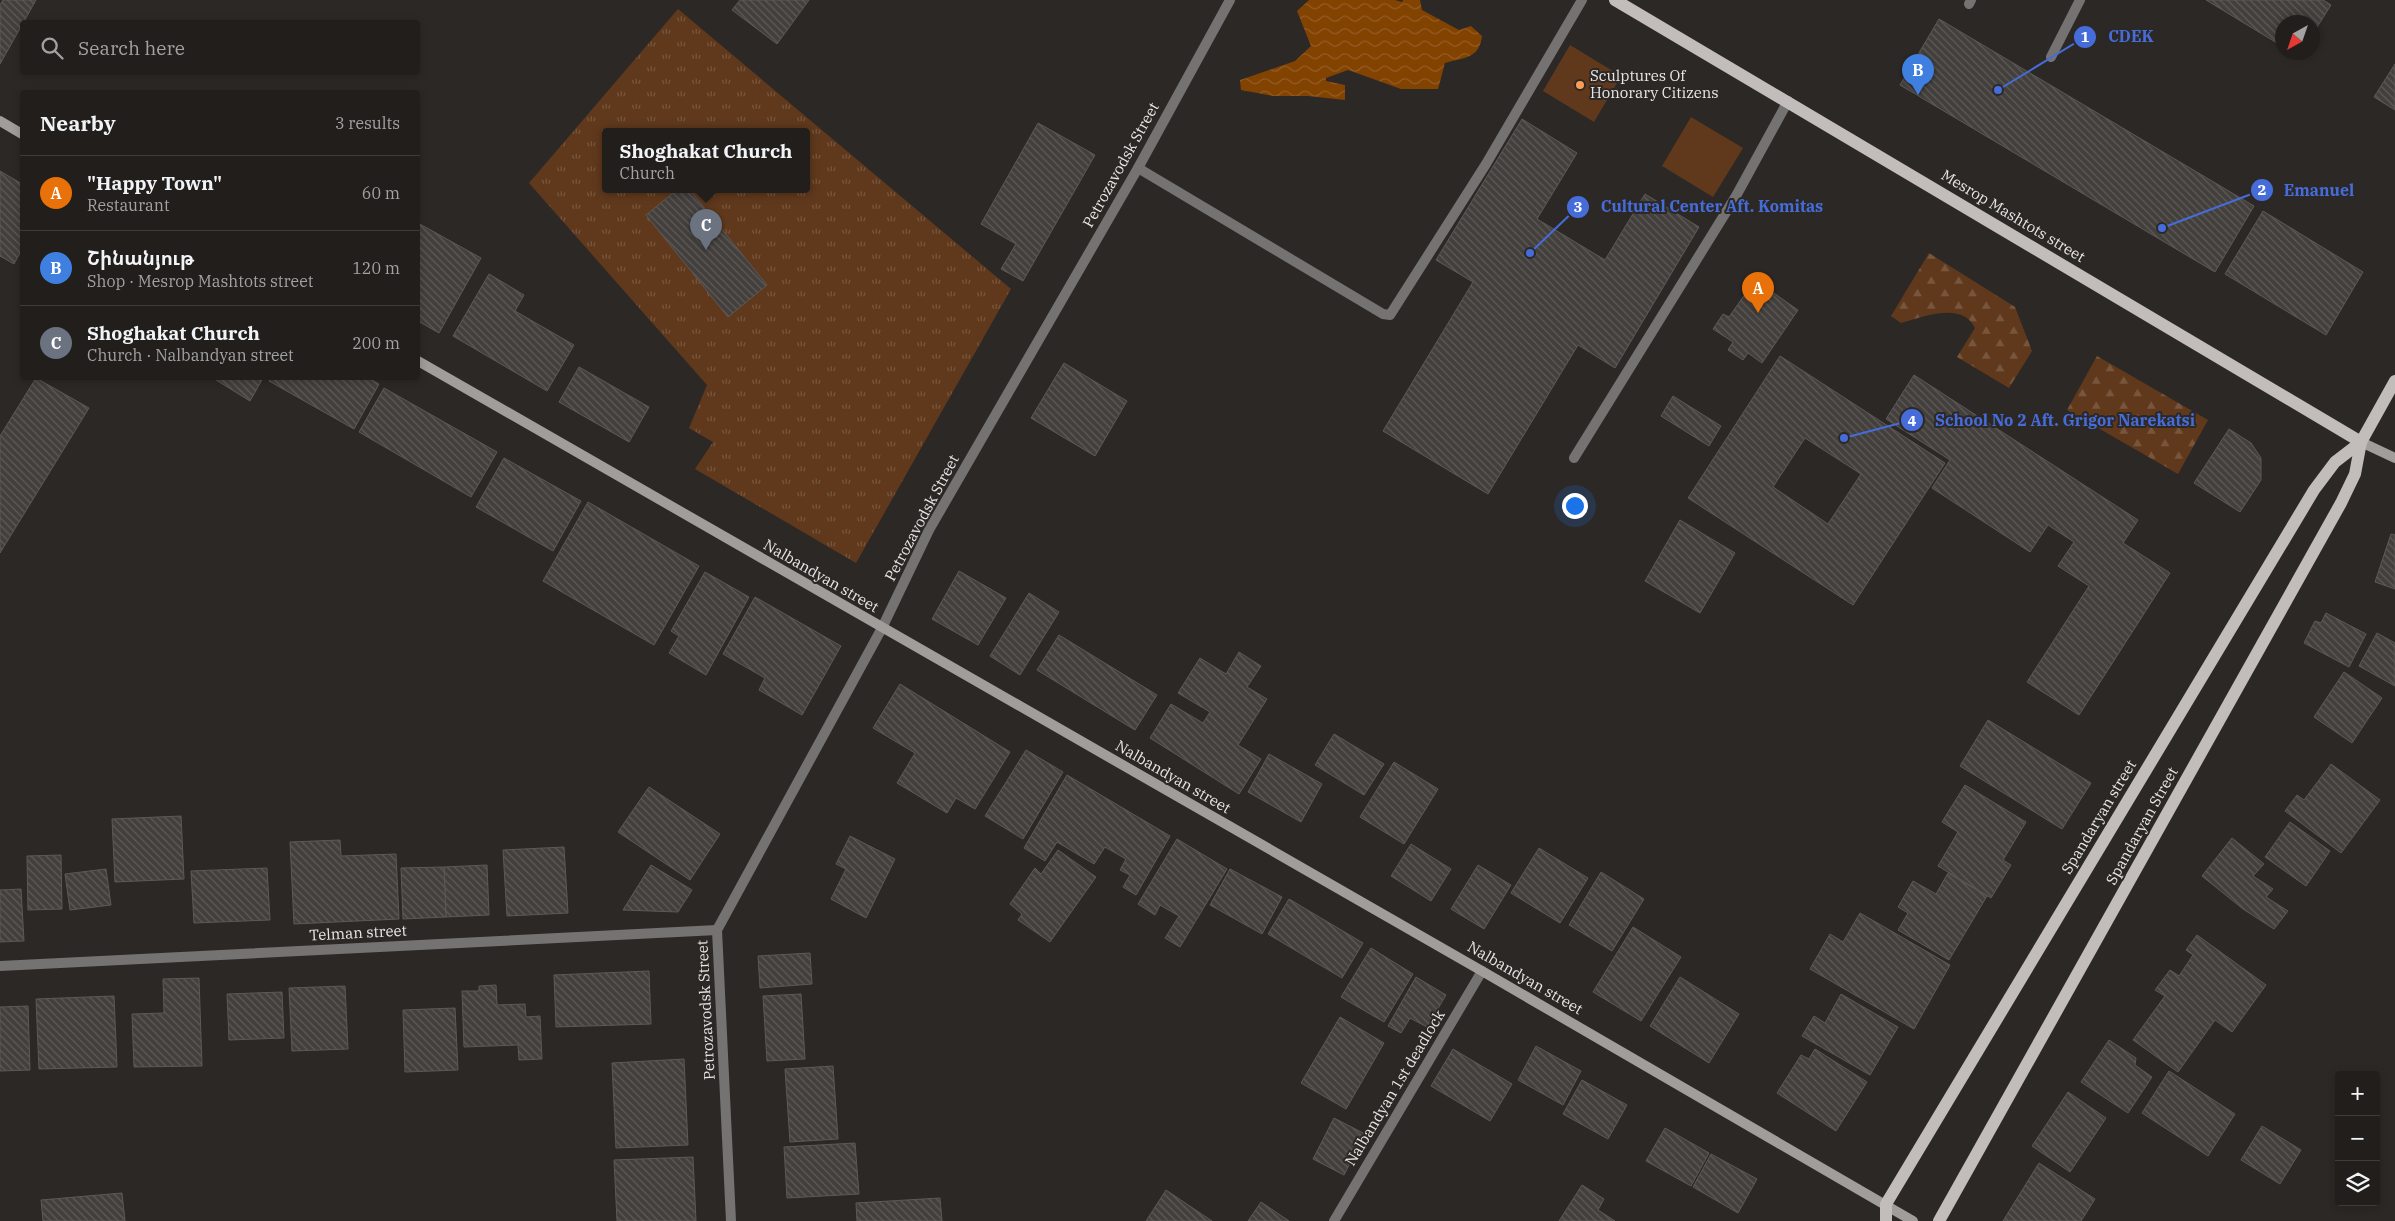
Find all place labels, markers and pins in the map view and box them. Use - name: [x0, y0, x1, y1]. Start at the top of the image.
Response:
- callout: CDEK: [2073, 21, 2163, 52]
- pin: B: [1902, 54, 1934, 95]
- place label: Sculptures Of Honorary Citizens: [1590, 66, 1719, 102]
- marker: Sculptures Of Honorary Citizens: [1574, 79, 1586, 91]
- callout: Emanuel: [2249, 175, 2365, 206]
- callout: Cultural Center Aft. Komitas: [1565, 191, 1833, 222]
- pin: C: [690, 209, 722, 250]
- pin: A: [1742, 272, 1774, 313]
- callout: School No 2 Aft. Grigor Narekatsi: [1899, 405, 2205, 436]

